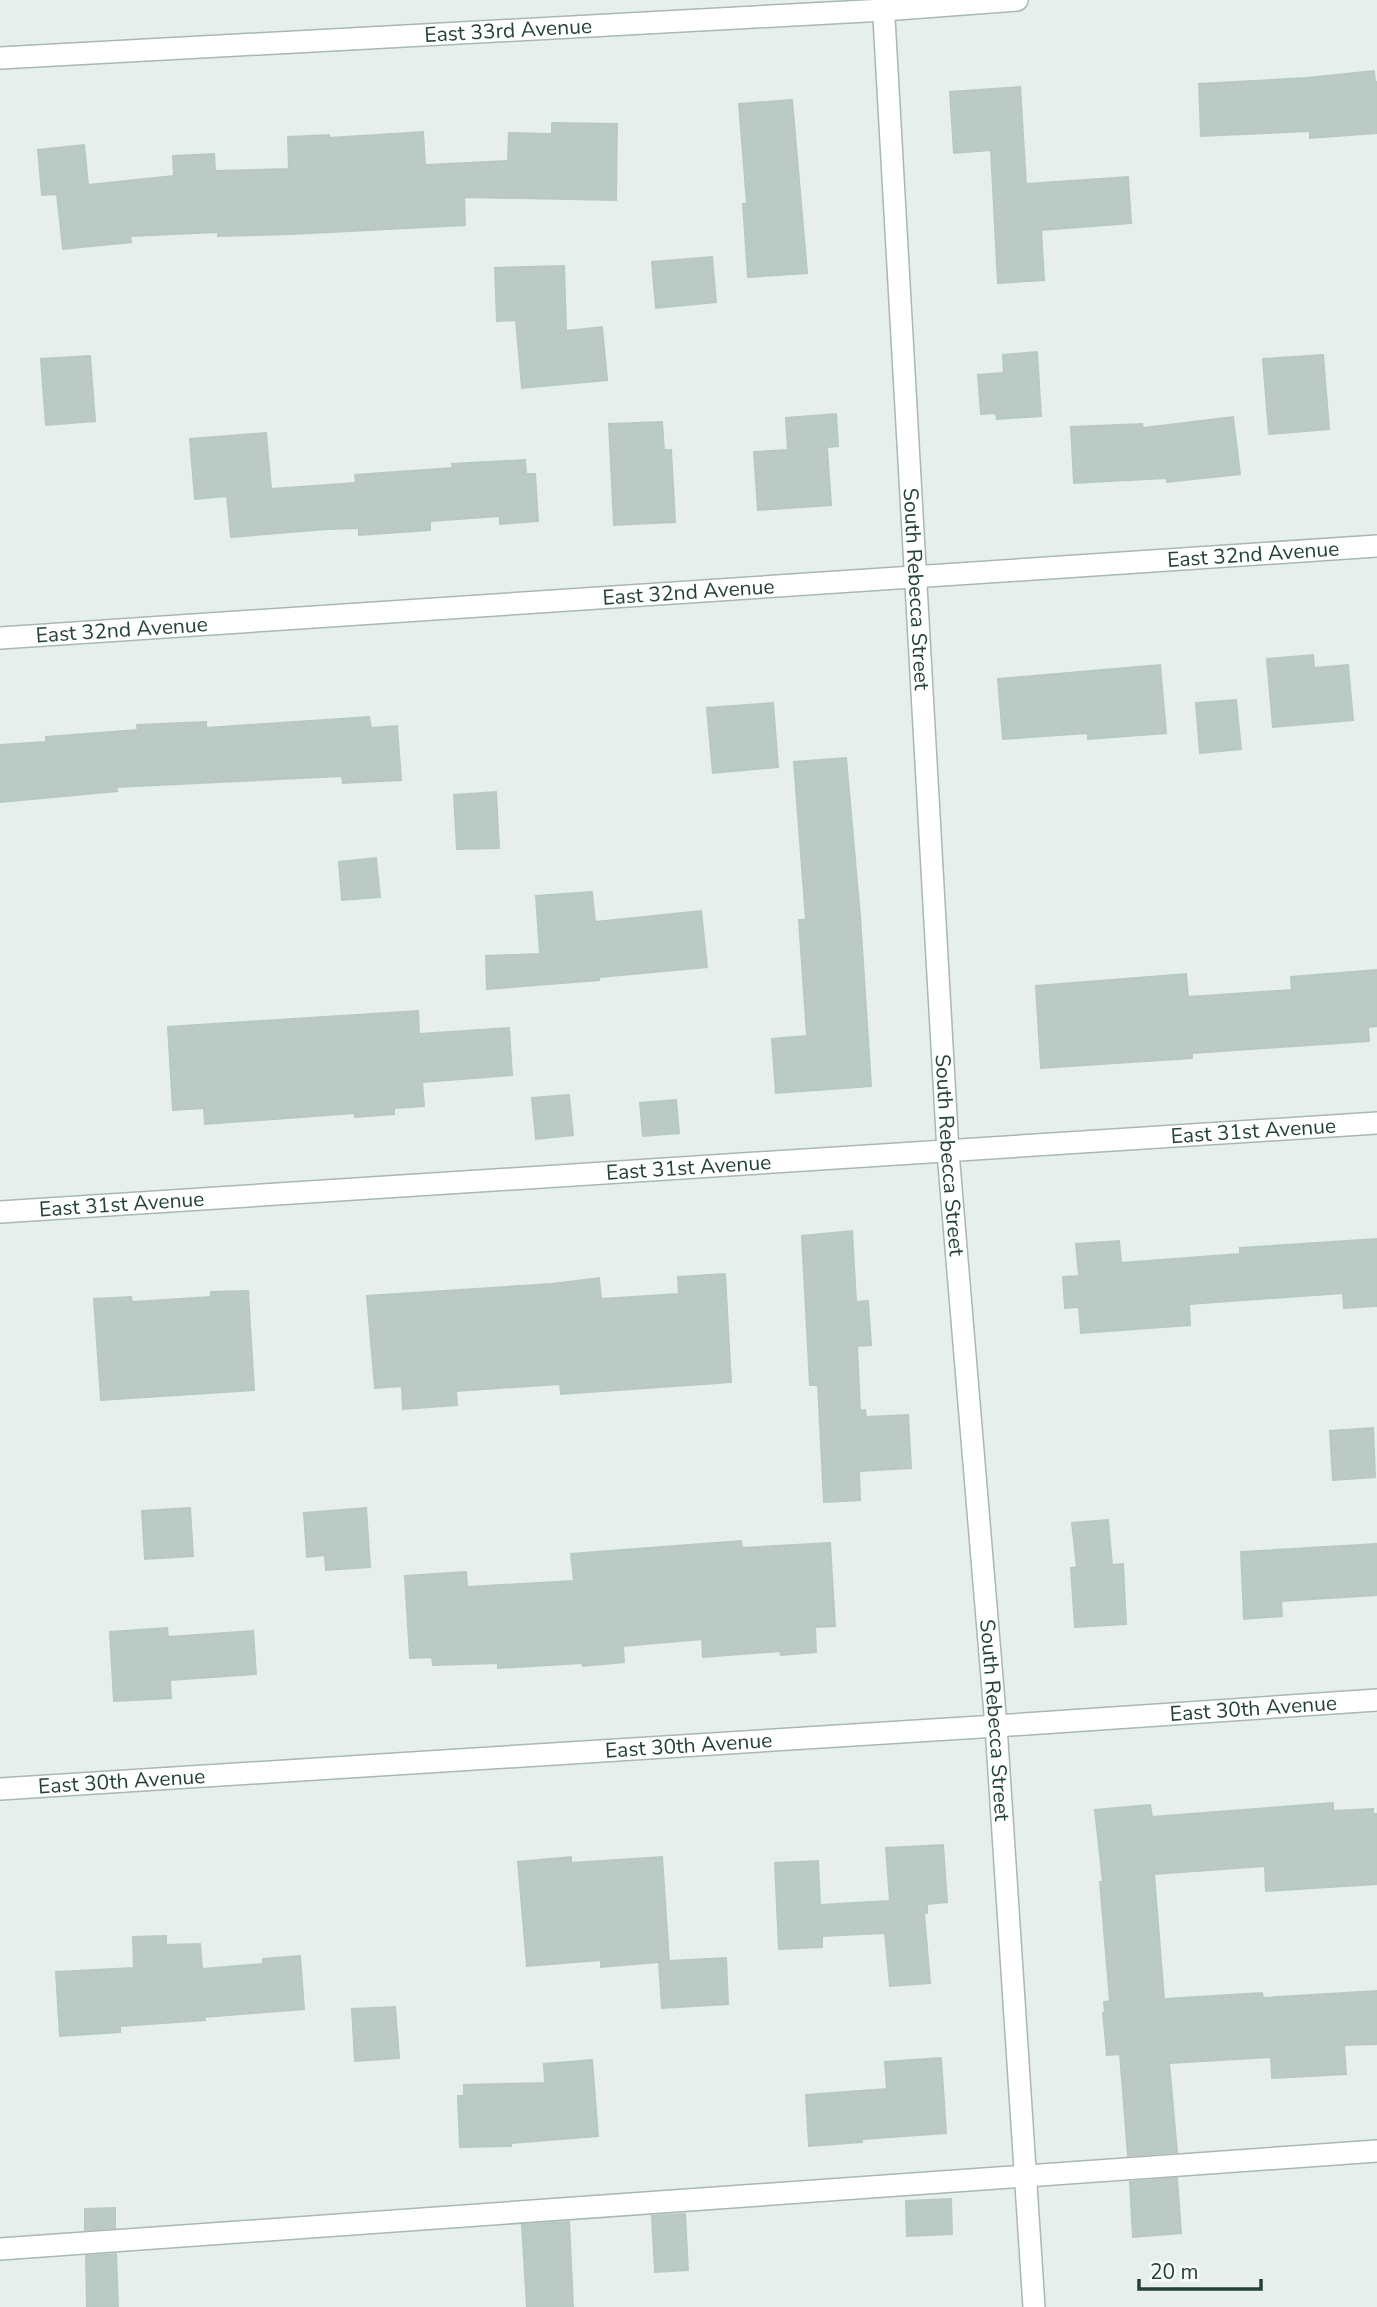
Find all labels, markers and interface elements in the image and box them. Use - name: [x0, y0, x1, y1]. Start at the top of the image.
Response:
- street label: East 33rd Avenue: [424, 12, 593, 49]
- street label: South Rebecca Street: [897, 487, 936, 692]
- street label: East 32nd Avenue: [1166, 535, 1340, 574]
- street label: East 32nd Avenue: [602, 572, 775, 612]
- street label: East 32nd Avenue: [35, 610, 209, 650]
- street label: South Rebecca Street: [928, 1053, 971, 1258]
- street label: East 31st Avenue: [1170, 1112, 1337, 1150]
- street label: East 31st Avenue: [605, 1148, 772, 1187]
- street label: East 31st Avenue: [38, 1185, 205, 1223]
- street label: South Rebecca Street: [973, 1618, 1016, 1823]
- street label: East 30th Avenue: [1169, 1689, 1338, 1728]
- street label: East 30th Avenue: [604, 1726, 773, 1765]
- street label: East 30th Avenue: [37, 1762, 206, 1801]
- scale bar: [1139, 2248, 1262, 2292]
- text: 20 m: [1150, 2258, 1199, 2286]

